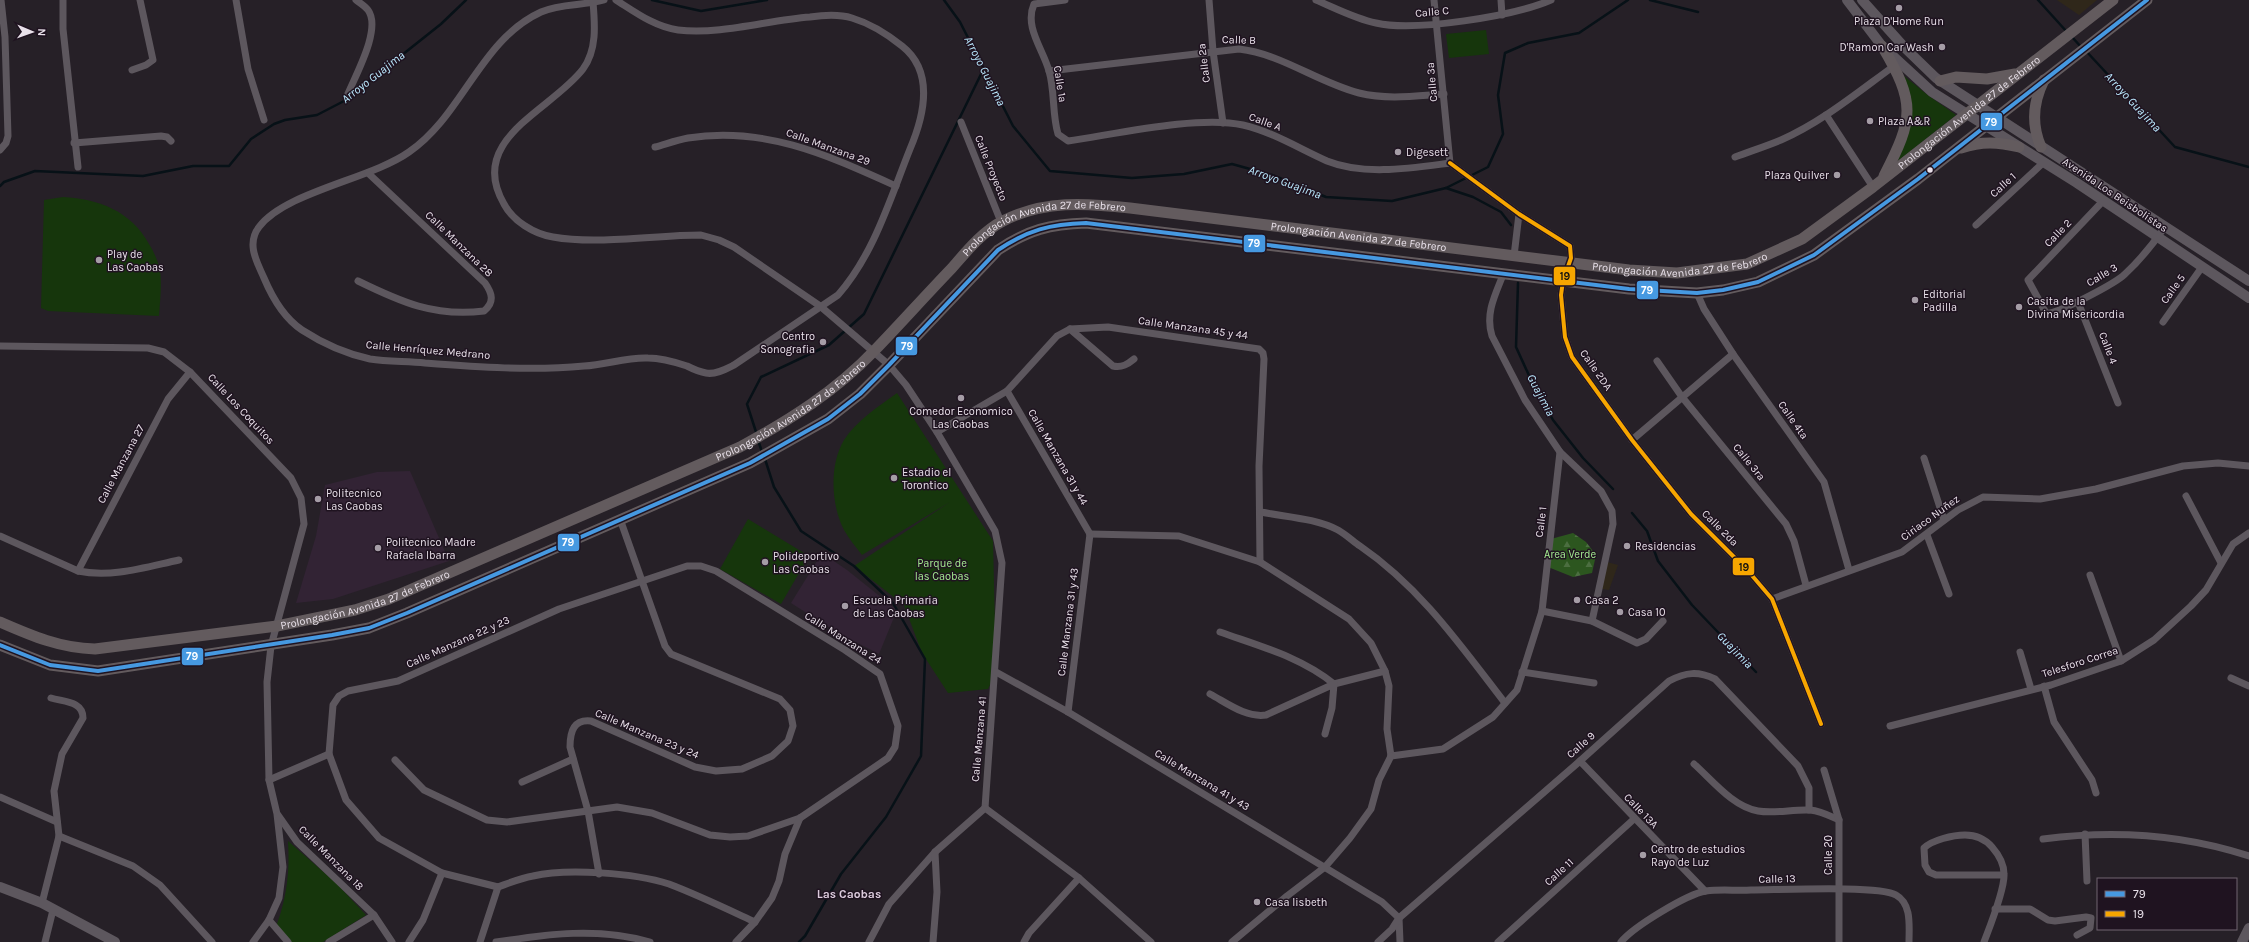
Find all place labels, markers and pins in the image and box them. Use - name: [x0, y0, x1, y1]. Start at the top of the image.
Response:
- marker: Plaza D'Home Run: [1894, 3, 1904, 13]
- place label: Plaza D'Home Run: [1854, 15, 1944, 28]
- place label: D'Ramon Car Wash: [1840, 41, 1934, 54]
- marker: D'Ramon Car Wash: [1937, 42, 1947, 52]
- place label: Plaza A&R: [1878, 115, 1930, 128]
- marker: Plaza A&R: [1865, 116, 1875, 126]
- place label: Digesett: [1406, 146, 1448, 159]
- marker: Digesett: [1393, 147, 1403, 157]
- unlabelled marker: [1925, 165, 1935, 175]
- place label: Plaza Quilver: [1765, 169, 1829, 182]
- marker: Plaza Quilver: [1832, 170, 1842, 180]
- place label: Play de Las Caobas: [107, 248, 164, 274]
- marker: Play de Las Caobas: [94, 255, 104, 265]
- place label: Editorial Padilla: [1923, 288, 1966, 314]
- marker: Editorial Padilla: [1910, 295, 1920, 305]
- place label: Casita de la Divina Misericordia: [2027, 295, 2124, 321]
- marker: Casita de la Divina Misericordia: [2014, 302, 2024, 312]
- place label: Centro Sonografia: [760, 330, 815, 356]
- marker: Centro Sonografia: [818, 337, 828, 347]
- marker: Comedor Economico Las Caobas: [956, 393, 966, 403]
- place label: Comedor Economico Las Caobas: [909, 405, 1013, 431]
- place label: Estadio el Torontico: [902, 466, 951, 492]
- marker: Estadio el Torontico: [889, 473, 899, 483]
- place label: Politecnico Las Caobas: [326, 487, 383, 513]
- marker: Politecnico Las Caobas: [313, 494, 323, 504]
- place label: Politecnico Madre Rafaela Ibarra: [386, 536, 476, 562]
- place label: Residencias: [1635, 540, 1696, 553]
- marker: Residencias: [1622, 541, 1632, 551]
- marker: Politecnico Madre Rafaela Ibarra: [373, 543, 383, 553]
- place label: Polideportivo Las Caobas: [773, 550, 839, 576]
- marker: Polideportivo Las Caobas: [760, 557, 770, 567]
- place label: Escuela Primaria de Las Caobas: [853, 594, 938, 620]
- place label: Casa 2: [1585, 594, 1619, 607]
- marker: Casa 2: [1572, 595, 1582, 605]
- marker: Escuela Primaria de Las Caobas: [840, 601, 850, 611]
- place label: Casa 10: [1628, 606, 1665, 619]
- marker: Casa 10: [1615, 607, 1625, 617]
- place label: Centro de estudios Rayo de Luz: [1651, 843, 1746, 869]
- marker: Centro de estudios Rayo de Luz: [1638, 850, 1648, 860]
- place label: Casa lisbeth: [1265, 896, 1327, 909]
- marker: Casa lisbeth: [1252, 897, 1262, 907]

